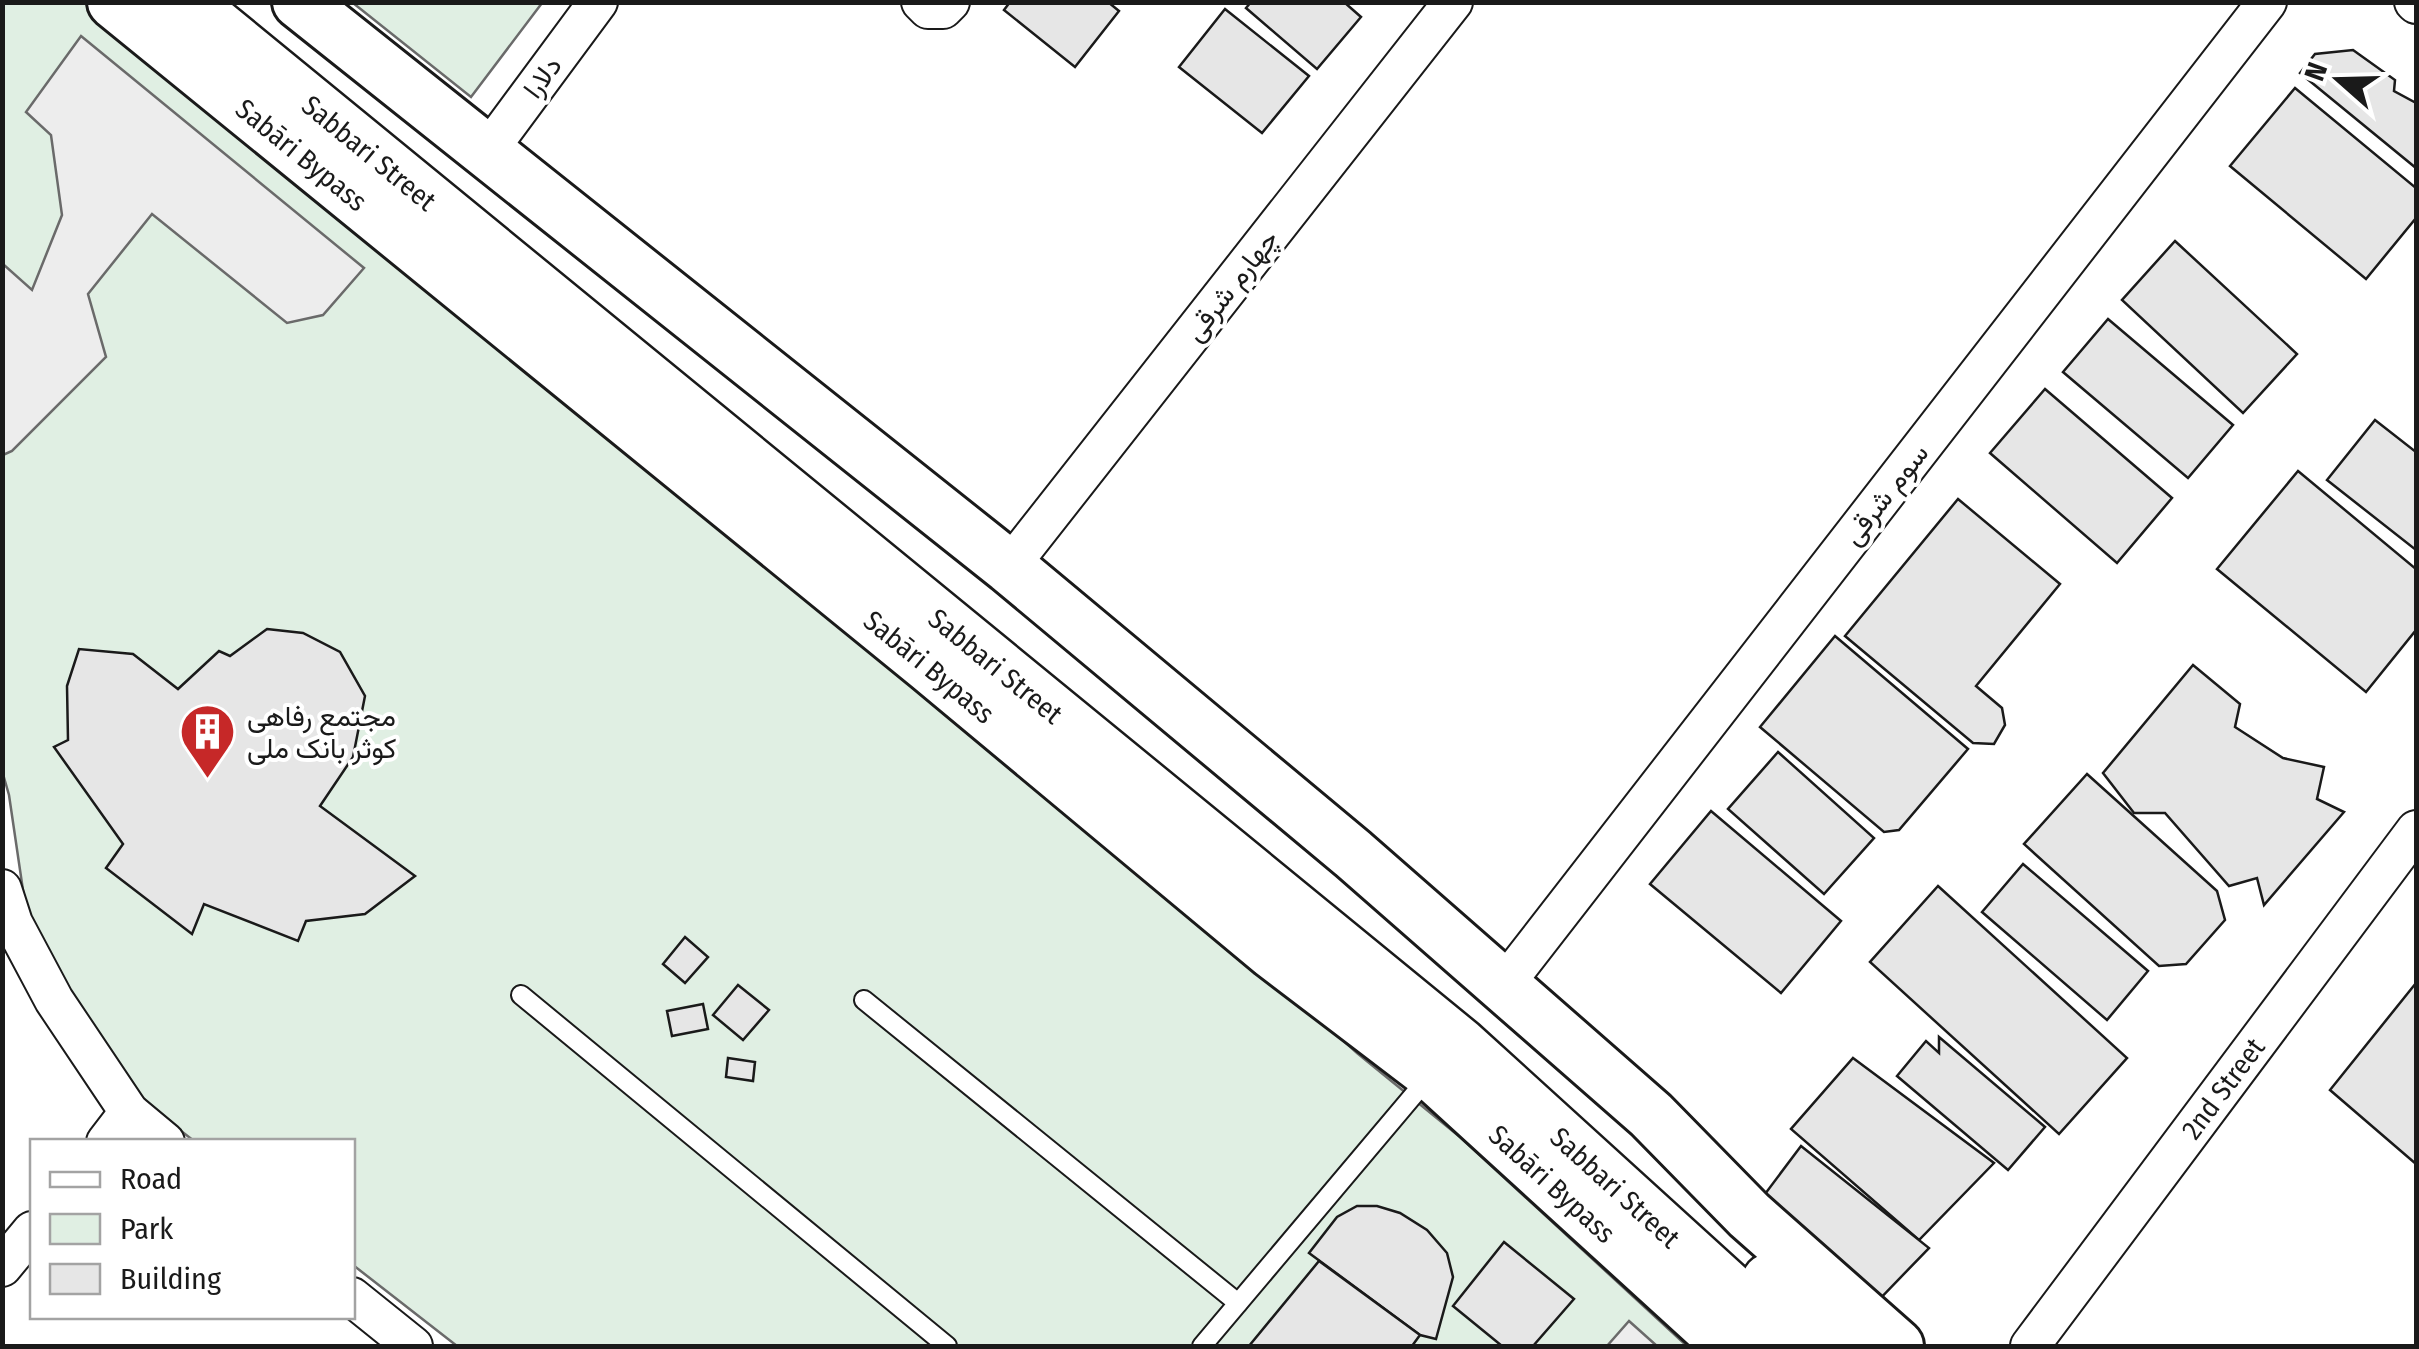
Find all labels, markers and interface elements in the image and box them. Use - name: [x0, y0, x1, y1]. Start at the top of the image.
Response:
- north arrow: [2289, 30, 2389, 130]
- street label: دلارا: [516, 50, 569, 105]
- text: N: [2298, 58, 2334, 85]
- street label: Sabbari Street: [295, 89, 443, 218]
- street label: Sabāri Bypass: [229, 92, 373, 218]
- street label: چهارم شرقی: [1178, 223, 1287, 349]
- street label: سوم شرقی: [1836, 437, 1937, 553]
- street label: Sabbari Street: [922, 602, 1070, 731]
- street label: Sabāri Bypass: [857, 604, 1001, 730]
- place label: مجتمع رفاهی کوثر بانک ملی: [247, 700, 396, 766]
- building icon: مجتمع رفاهی کوثر بانک ملی: [178, 702, 238, 781]
- street label: 2nd Street: [2175, 1031, 2272, 1145]
- street label: Sabāri Bypass: [1482, 1118, 1622, 1250]
- street label: Sabbari Street: [1544, 1121, 1687, 1255]
- legend: [30, 1139, 355, 1319]
- text: Road: [120, 1161, 182, 1197]
- text: Park: [120, 1211, 173, 1247]
- text: Building: [120, 1261, 222, 1297]

